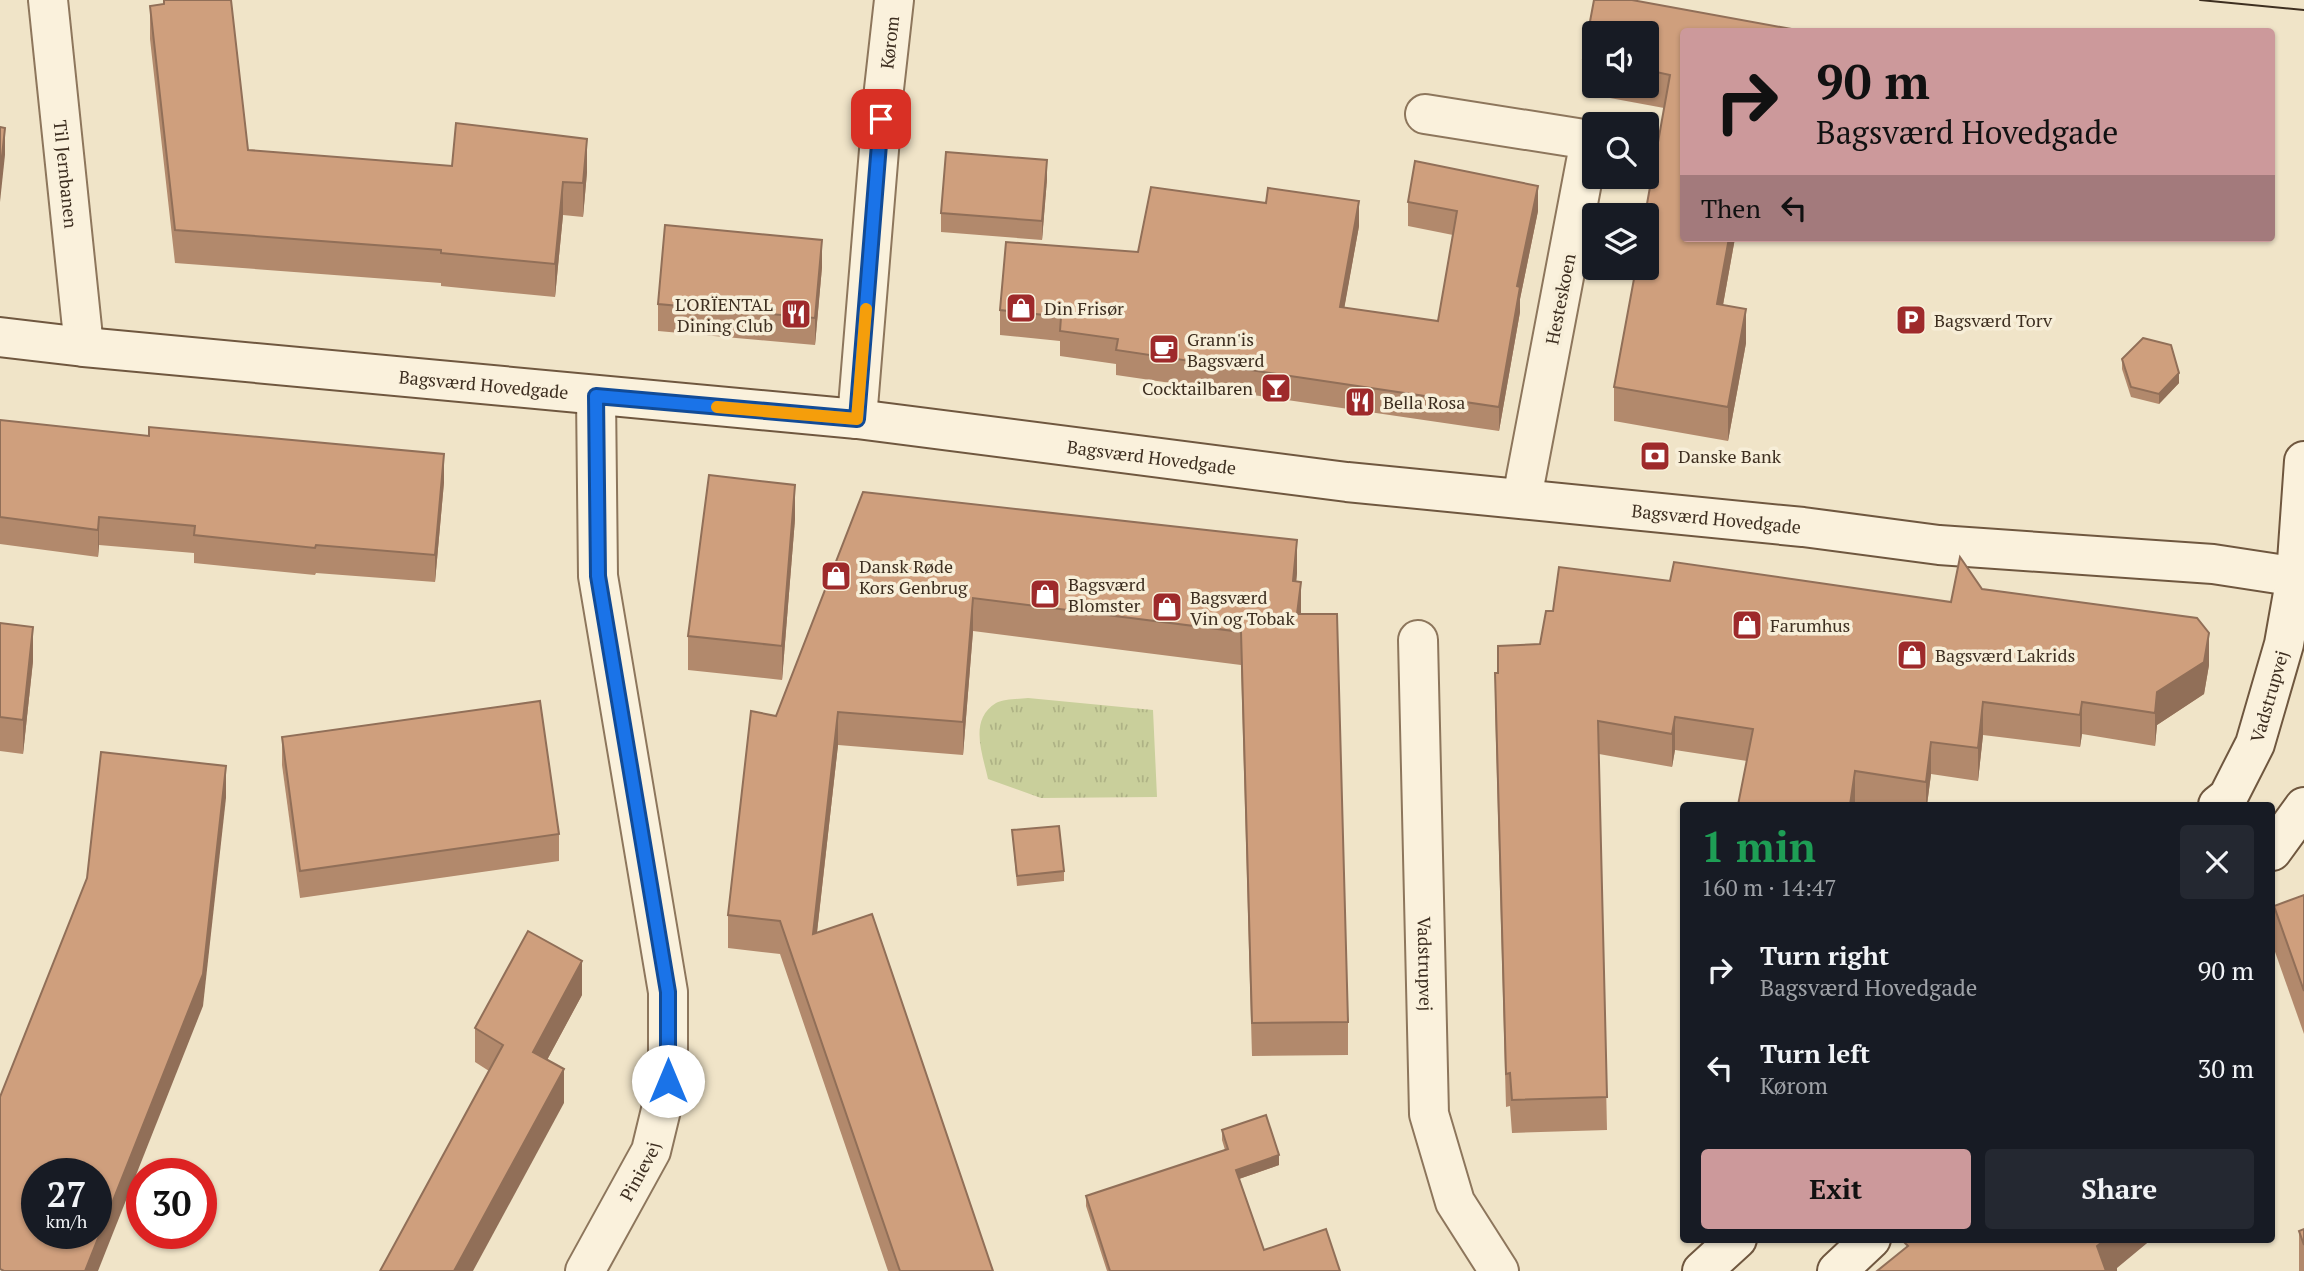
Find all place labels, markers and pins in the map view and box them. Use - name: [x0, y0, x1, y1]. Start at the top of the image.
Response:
- pin: [851, 89, 911, 149]
- shop icon: Din Frisør: [1004, 291, 1038, 325]
- place label: L'ORÏENTAL Dining Club: [675, 292, 773, 337]
- place label: Din Frisør: [1044, 296, 1124, 320]
- restaurant icon: L'ORÏENTAL Dining Club: [779, 297, 813, 331]
- parking icon: Bagsværd Torv: [1894, 303, 1928, 337]
- place label: Bagsværd Torv: [1934, 308, 2053, 332]
- place label: Grann'is Bagsværd: [1187, 327, 1264, 372]
- cafe icon: Grann'is Bagsværd: [1147, 332, 1181, 366]
- bar icon: Cocktailbaren: [1259, 371, 1293, 405]
- place label: Cocktailbaren: [1142, 376, 1253, 400]
- restaurant icon: Bella Rosa: [1343, 385, 1377, 419]
- place label: Bella Rosa: [1383, 390, 1465, 414]
- bank icon: Danske Bank: [1638, 439, 1672, 473]
- place label: Danske Bank: [1678, 444, 1782, 468]
- place label: Dansk Røde Kors Genbrug: [859, 554, 968, 599]
- shop icon: Dansk Røde Kors Genbrug: [819, 559, 853, 593]
- place label: Bagsværd Blomster: [1068, 572, 1145, 617]
- shop icon: Bagsværd Blomster: [1028, 577, 1062, 611]
- place label: Bagsværd Vin og Tobak: [1190, 585, 1295, 630]
- shop icon: Bagsværd Vin og Tobak: [1150, 590, 1184, 624]
- shop icon: Farumhus: [1730, 608, 1764, 642]
- place label: Farumhus: [1770, 613, 1850, 637]
- shop icon: Bagsværd Lakrids: [1895, 638, 1929, 672]
- place label: Bagsværd Lakrids: [1935, 643, 2075, 667]

